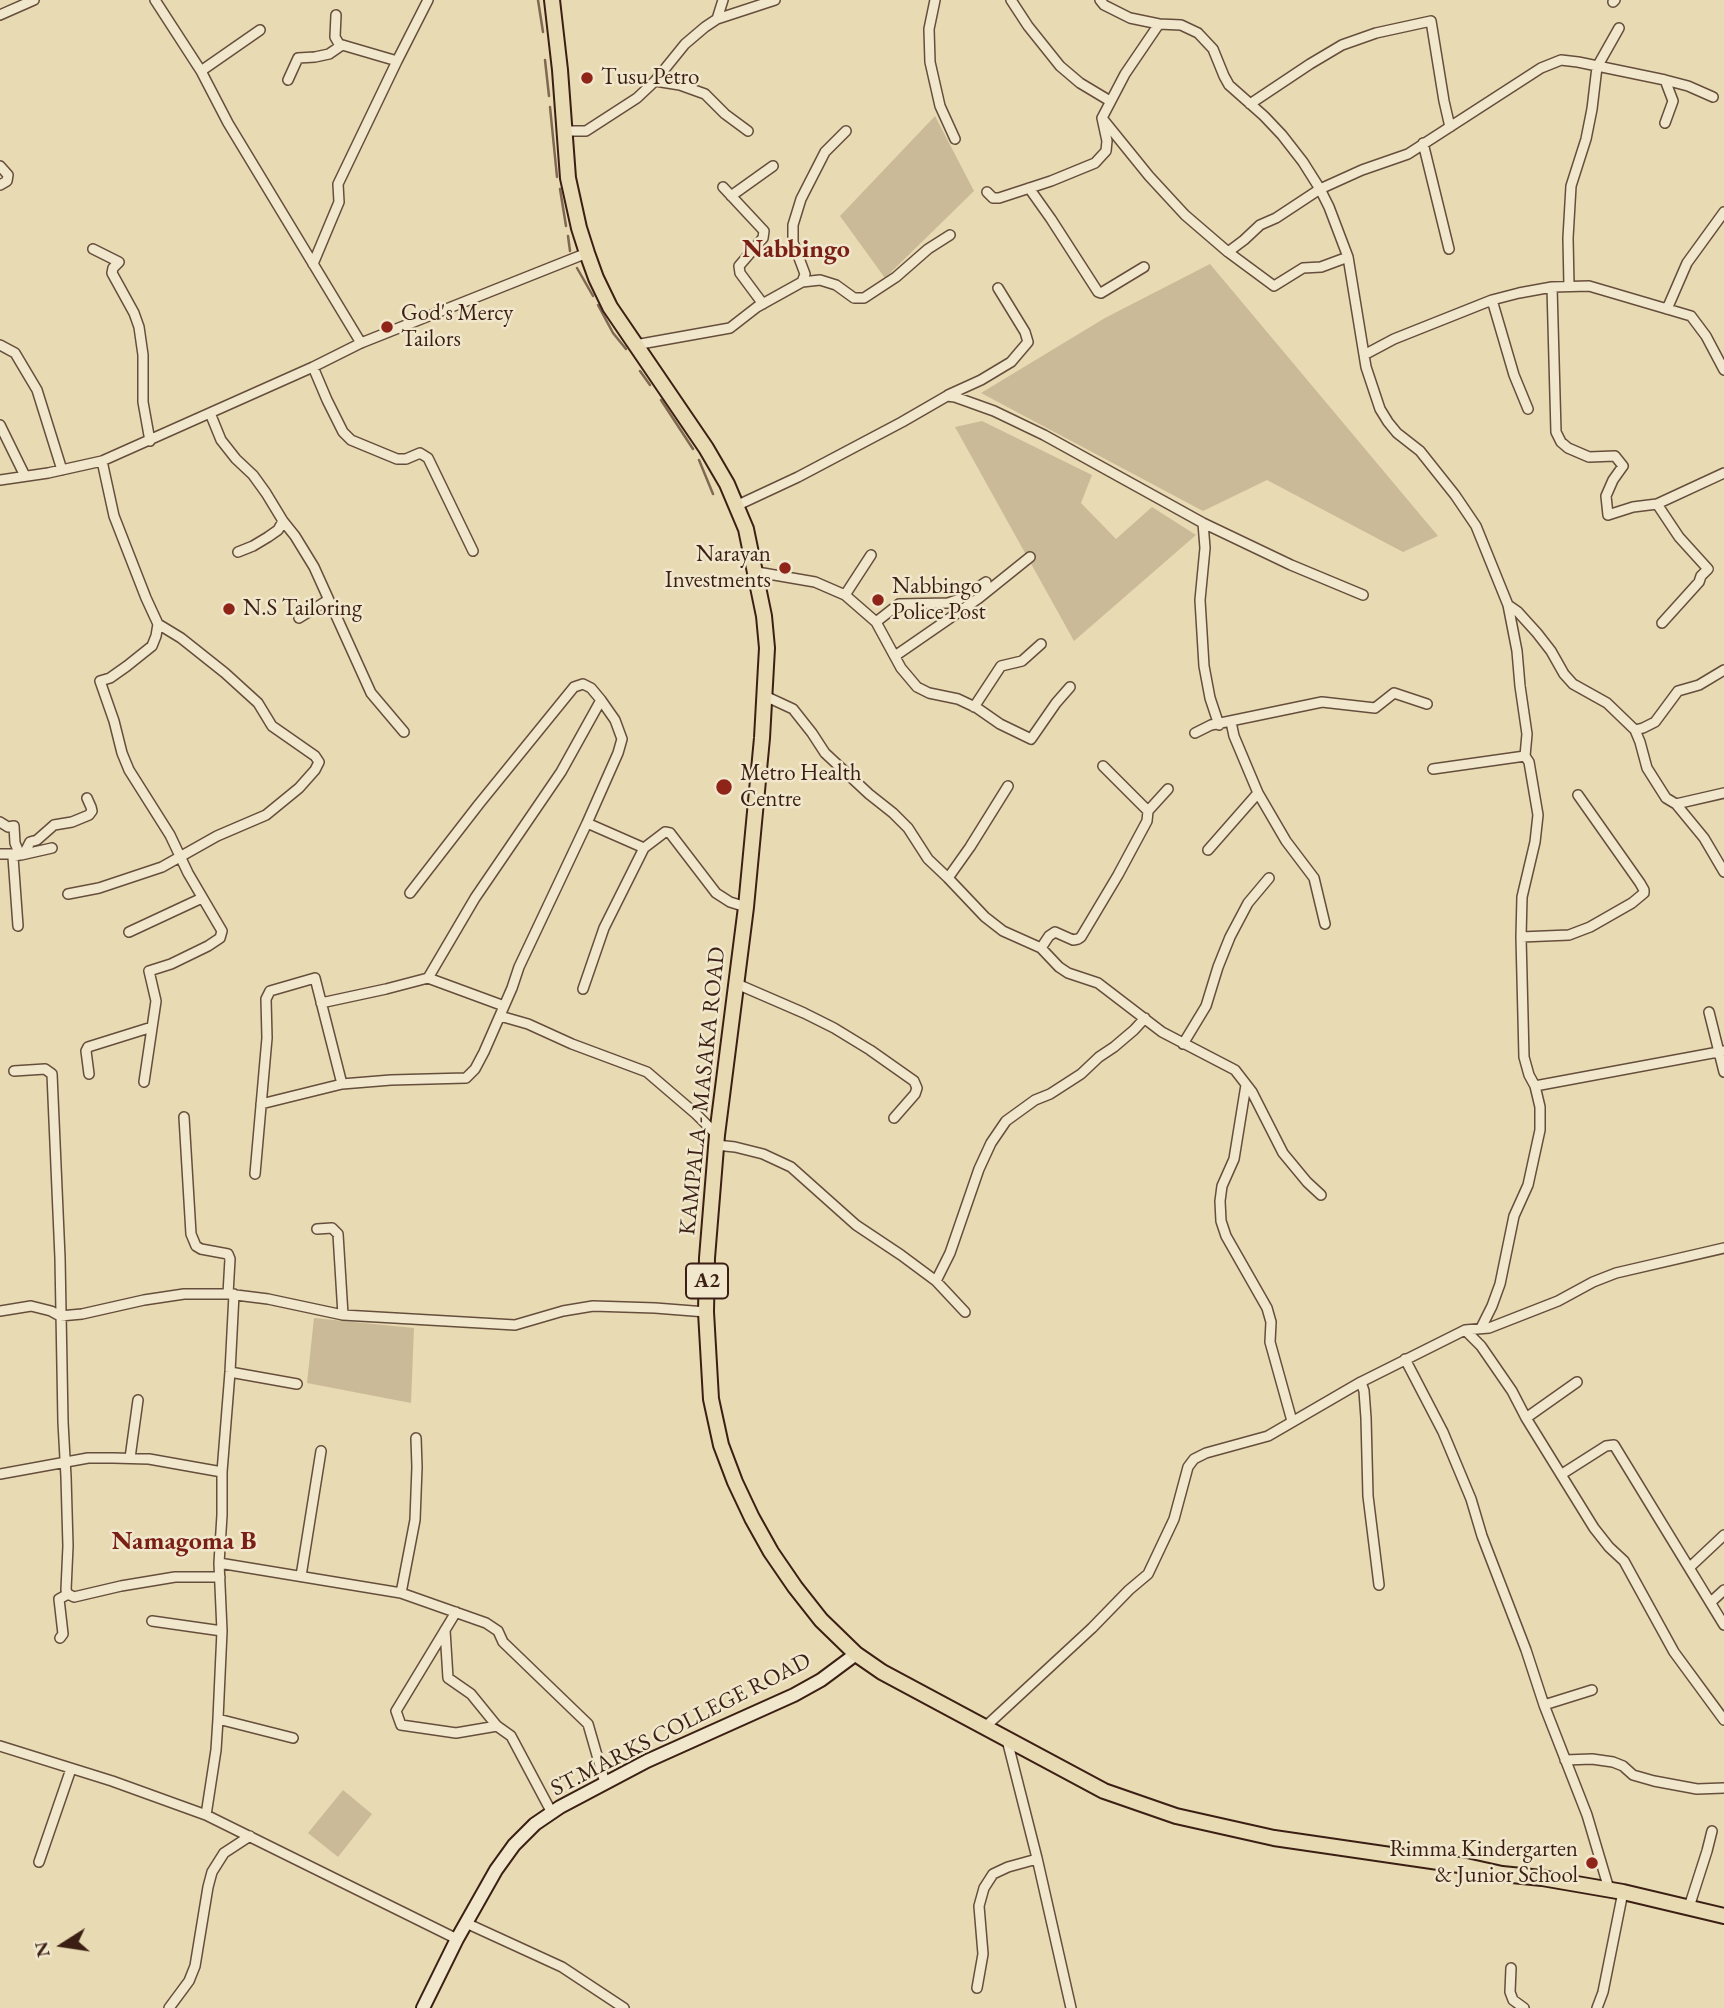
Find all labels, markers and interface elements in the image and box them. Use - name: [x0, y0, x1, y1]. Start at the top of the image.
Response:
- place label: Tusu Petro: [601, 64, 699, 92]
- marker: Tusu Petro: [579, 70, 595, 86]
- district label: Nabbingo: [742, 234, 850, 266]
- place label: God's Mercy Tailors: [401, 300, 513, 354]
- marker: God's Mercy Tailors: [379, 319, 395, 335]
- place label: Narayan Investments: [665, 541, 771, 595]
- marker: Narayan Investments: [777, 560, 793, 576]
- place label: Nabbingo Police Post: [892, 573, 986, 627]
- marker: Nabbingo Police Post: [870, 592, 886, 608]
- place label: N.S Tailoring: [243, 595, 362, 623]
- marker: N.S Tailoring: [221, 601, 237, 617]
- place label: Metro Health Centre: [740, 760, 861, 814]
- marker: Metro Health Centre: [714, 777, 734, 797]
- street label: KAMPALA - MASAKA ROAD: [674, 946, 732, 1236]
- road number: A2: [686, 1264, 728, 1298]
- district label: Namagoma B: [111, 1526, 257, 1558]
- street label: ST.MARKS COLLEGE ROAD: [546, 1647, 816, 1803]
- place label: Rimma Kindergarten & Junior School: [1389, 1836, 1578, 1890]
- marker: Rimma Kindergarten & Junior School: [1584, 1855, 1600, 1871]
- north arrow: [28, 1910, 98, 1980]
- text: N: [28, 1939, 56, 1960]

